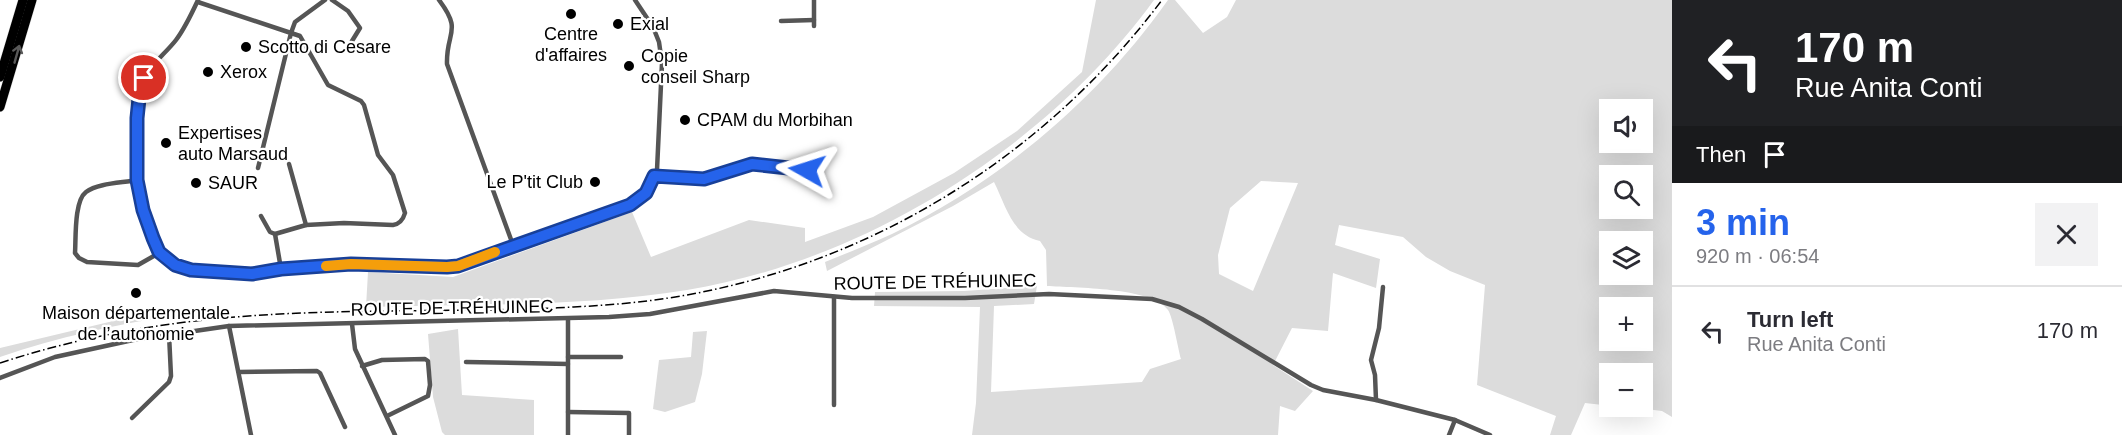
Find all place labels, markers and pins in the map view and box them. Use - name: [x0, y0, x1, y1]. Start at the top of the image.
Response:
- marker: Centre d'affaires: [564, 7, 578, 21]
- place label: Exial: [630, 14, 669, 34]
- marker: Exial: [611, 17, 625, 31]
- place label: Centre d'affaires: [535, 24, 607, 65]
- place label: Scotto di Cesare: [258, 37, 391, 57]
- marker: Scotto di Cesare: [239, 40, 253, 54]
- place label: Copie conseil Sharp: [641, 46, 750, 87]
- pin: [118, 52, 169, 103]
- marker: Copie conseil Sharp: [622, 59, 636, 73]
- place label: Xerox: [220, 62, 267, 82]
- marker: Xerox: [201, 65, 215, 79]
- place label: CPAM du Morbihan: [697, 110, 853, 130]
- marker: CPAM du Morbihan: [678, 113, 692, 127]
- place label: Expertises auto Marsaud: [178, 123, 288, 164]
- marker: Expertises auto Marsaud: [159, 136, 173, 150]
- place label: Le P'tit Club: [487, 172, 583, 192]
- place label: SAUR: [208, 173, 258, 193]
- marker: Le P'tit Club: [588, 175, 602, 189]
- marker: SAUR: [189, 176, 203, 190]
- marker: Maison départementale de l’autonomie: [129, 286, 143, 300]
- place label: Maison départementale de l’autonomie: [42, 303, 230, 344]

